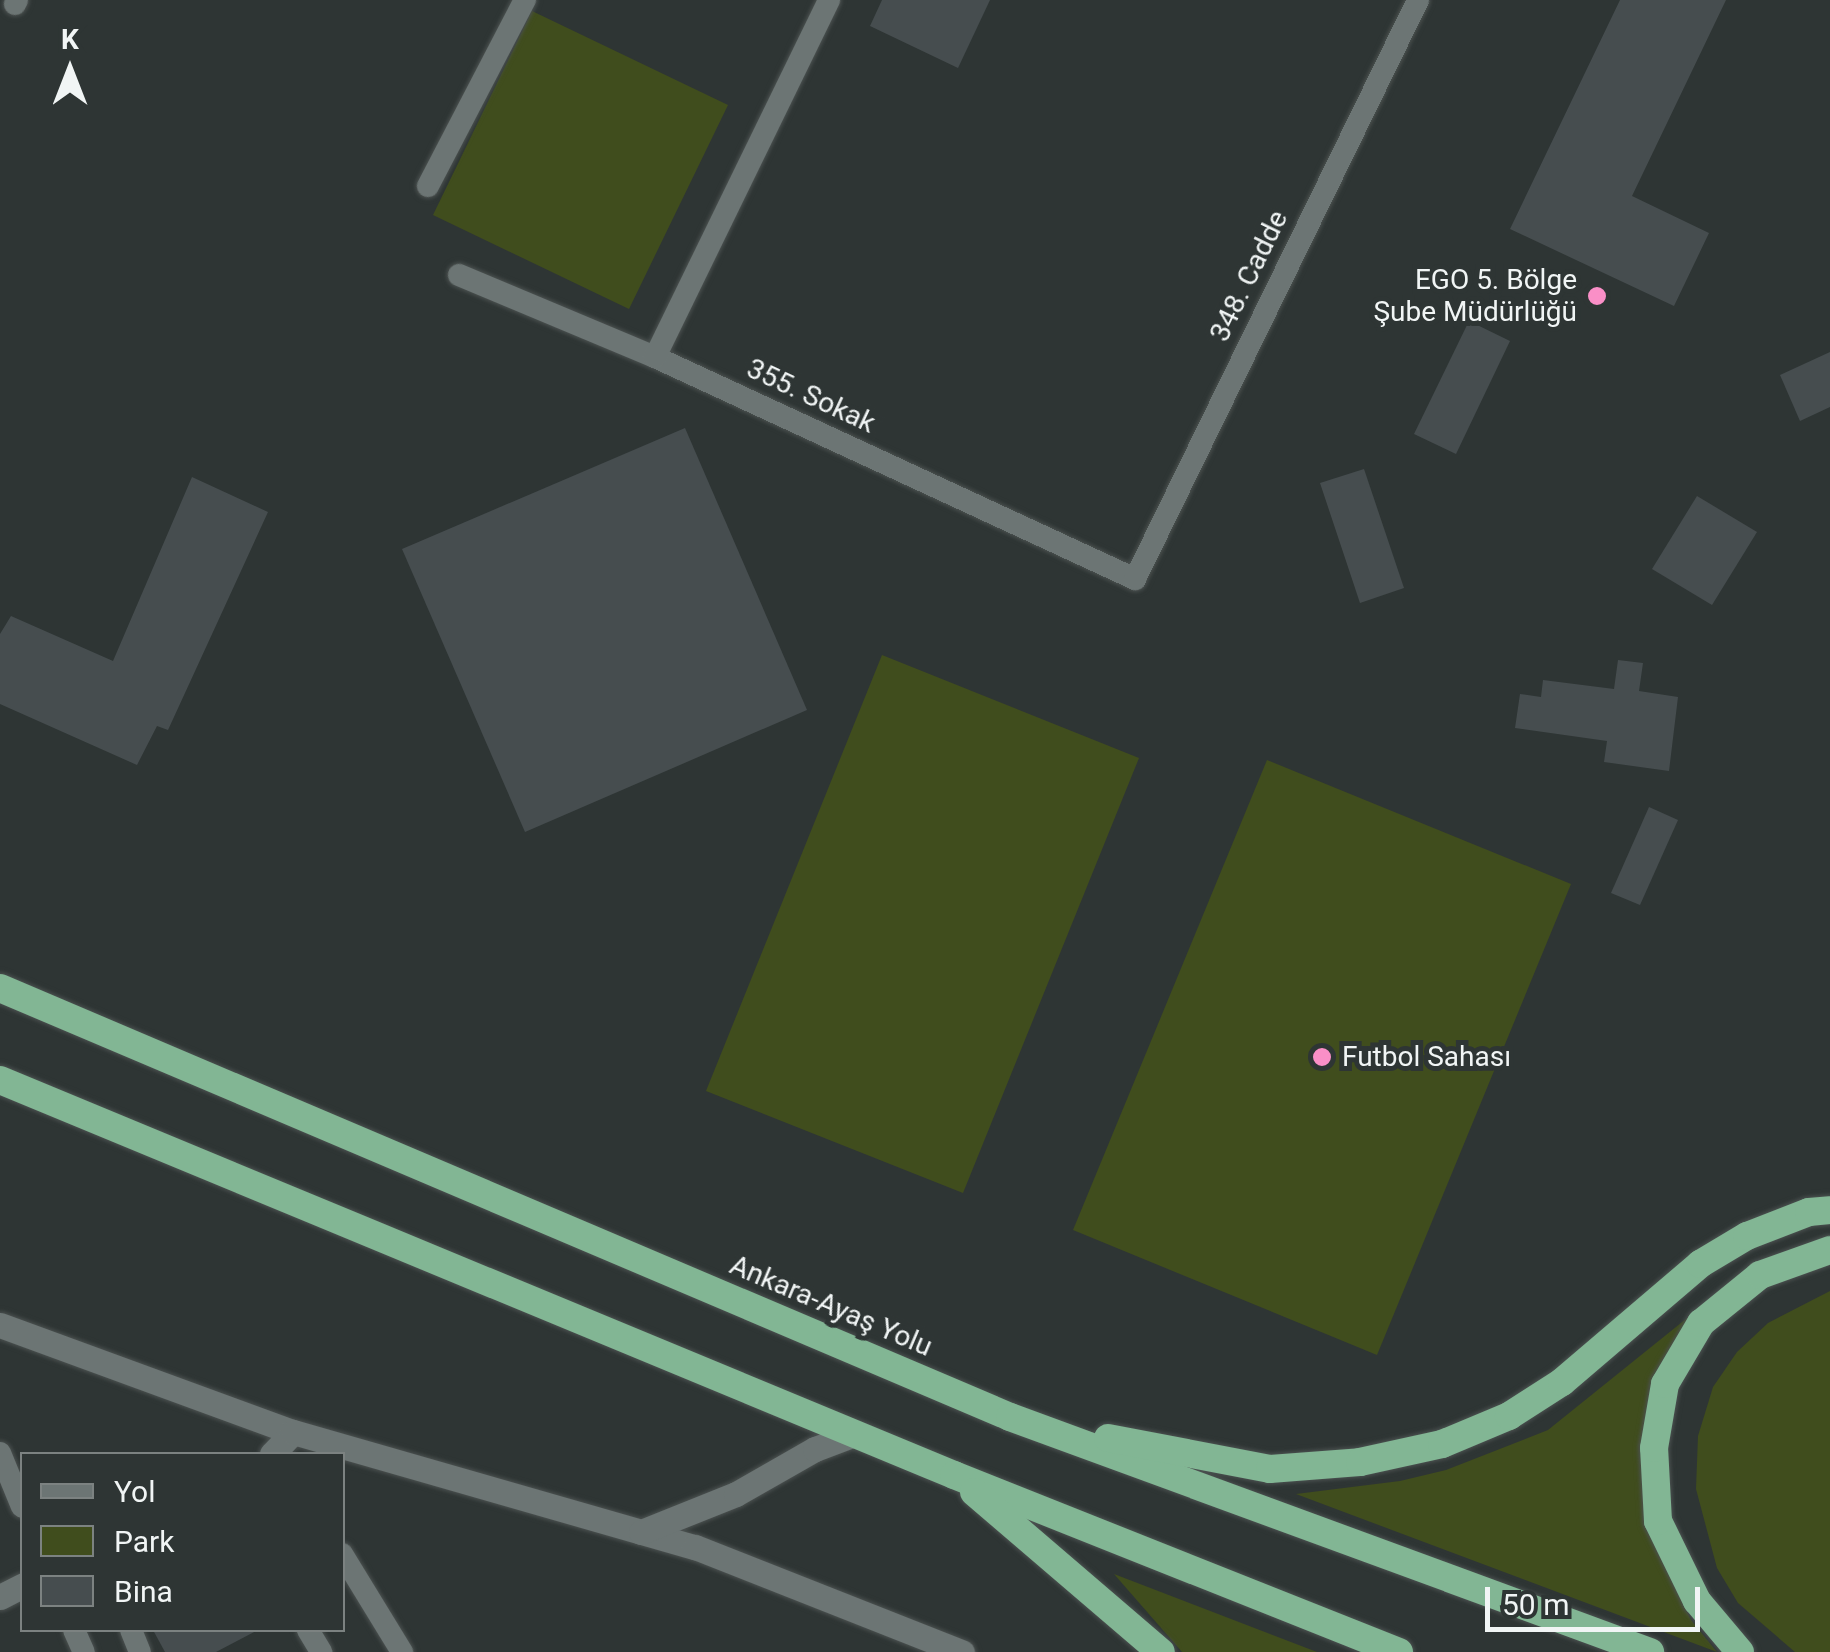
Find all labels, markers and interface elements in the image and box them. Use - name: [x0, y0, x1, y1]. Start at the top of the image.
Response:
- north arrow: [20, 20, 120, 120]
- text: K: [61, 23, 79, 56]
- street label: 348. Cadde: [1203, 205, 1295, 347]
- place label: EGO 5. Bölge Şube Müdürlüğü: [1373, 263, 1577, 329]
- marker: EGO 5. Bölge Şube Müdürlüğü: [1586, 285, 1608, 307]
- street label: 355. Sokak: [741, 352, 881, 440]
- place label: Futbol Sahası: [1342, 1040, 1511, 1074]
- marker: Futbol Sahası: [1311, 1046, 1333, 1068]
- street label: Ankara-Ayaş Yolu: [725, 1248, 937, 1364]
- legend: [20, 1452, 345, 1632]
- text: Yol: [114, 1474, 155, 1509]
- text: Park: [114, 1524, 174, 1559]
- scale bar: [1490, 1567, 1705, 1629]
- text: Bina: [114, 1574, 173, 1609]
- text: 50 m: [1502, 1587, 1569, 1622]

